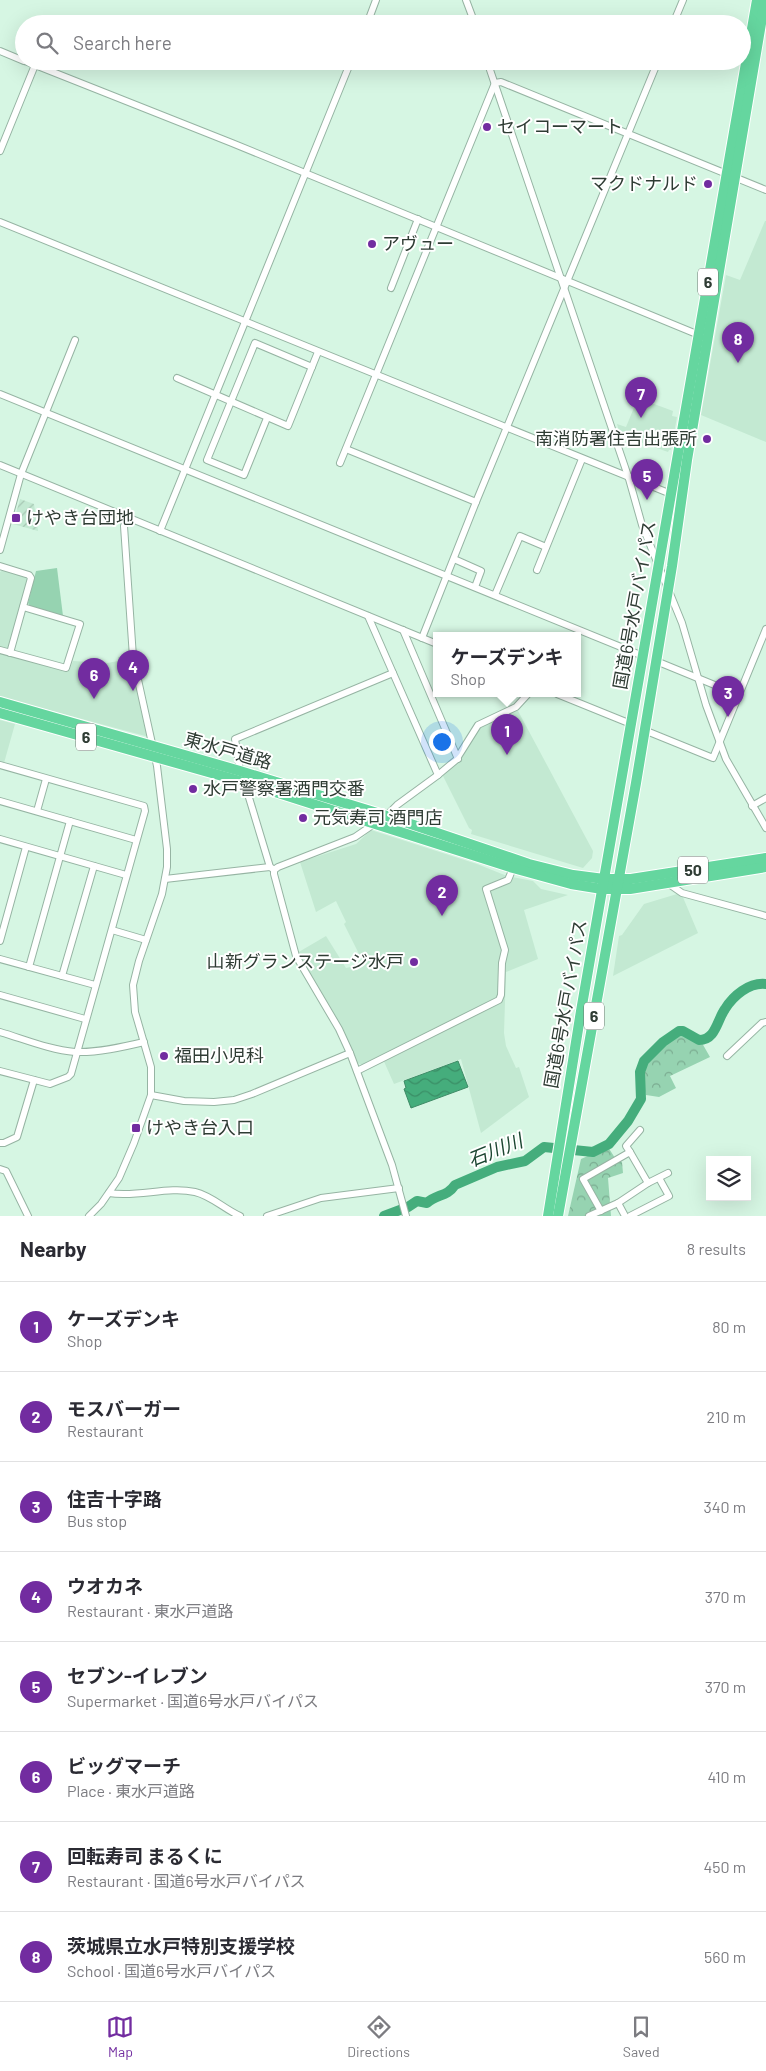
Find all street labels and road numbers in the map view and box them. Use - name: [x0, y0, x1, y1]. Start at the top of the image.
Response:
- road number: 6: [698, 268, 718, 296]
- street label: 国道6号水戸バイパス: [608, 519, 660, 691]
- road number: 6: [76, 724, 96, 750]
- street label: 東水戸道路: [182, 727, 275, 773]
- road number: 50: [678, 856, 708, 884]
- street label: 国道6号水戸バイパス: [539, 918, 591, 1090]
- road number: 6: [584, 1002, 604, 1030]

